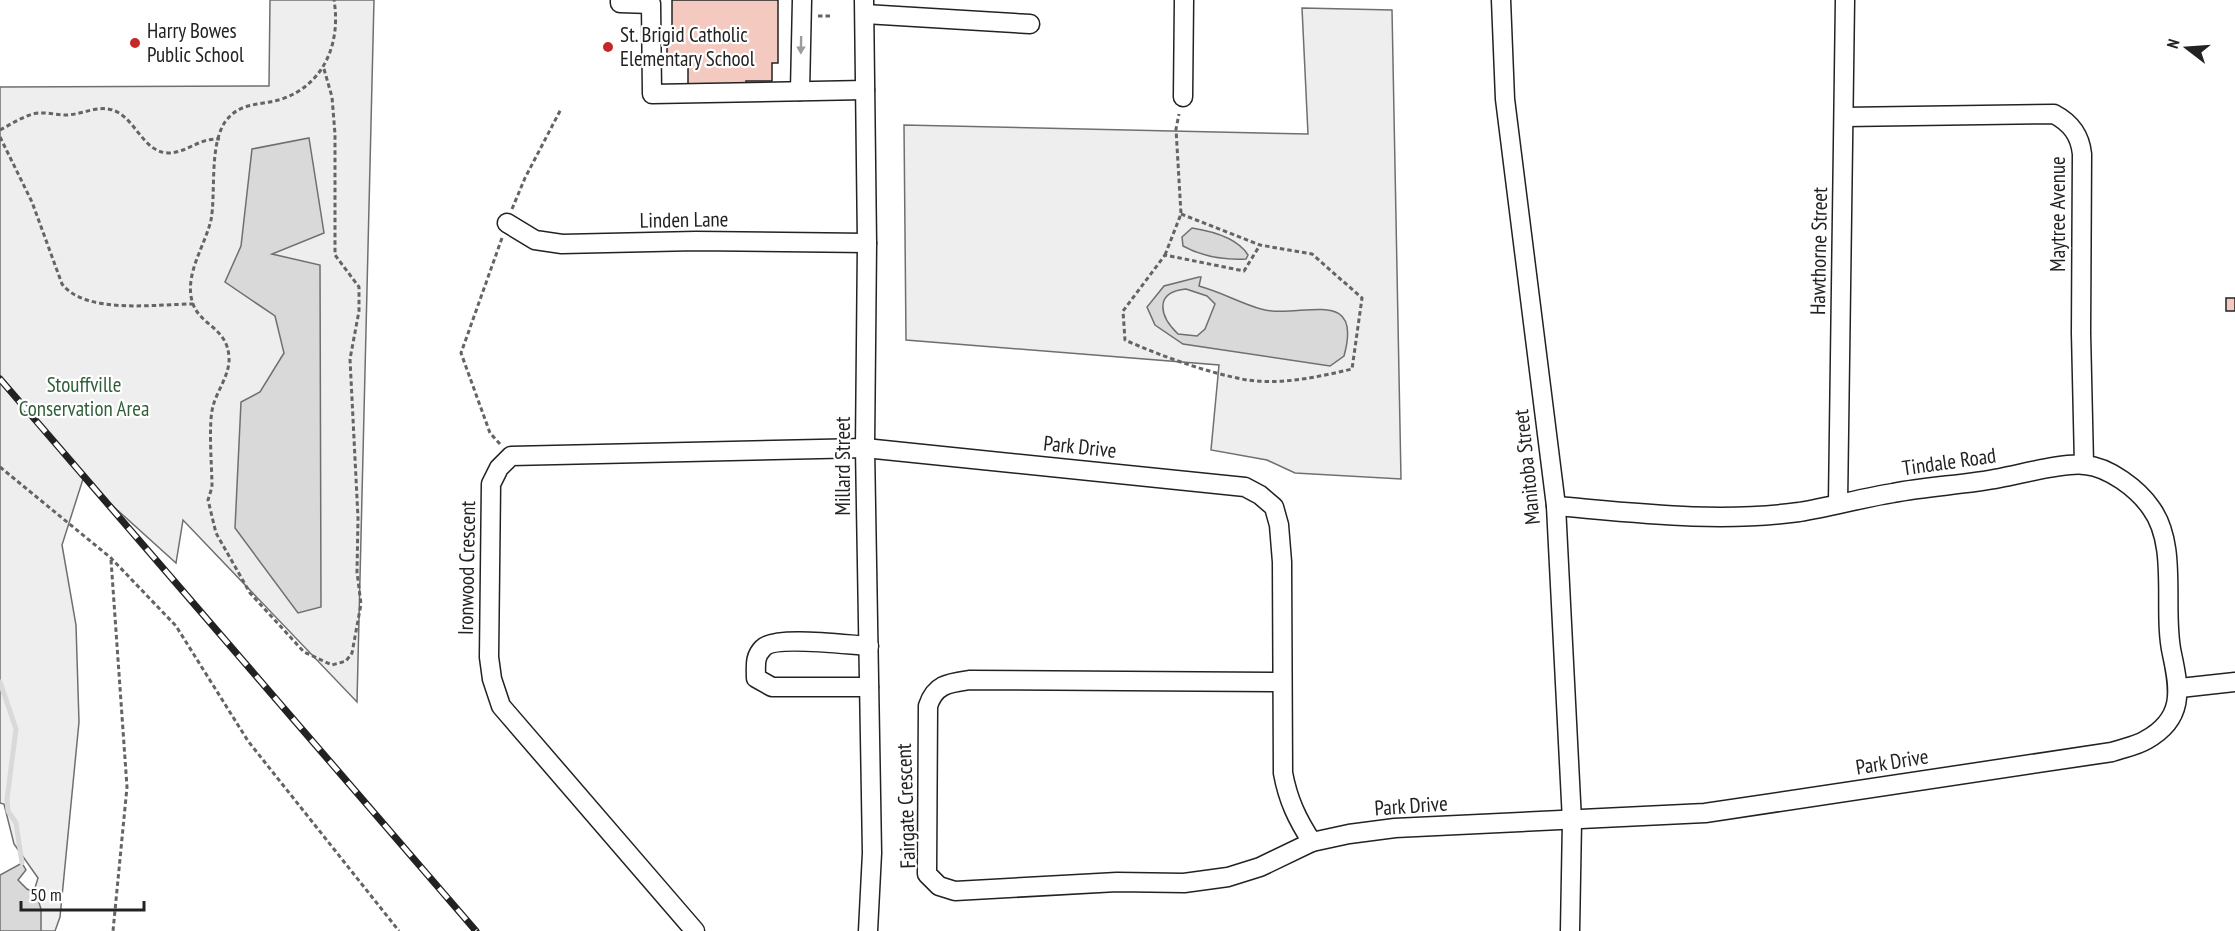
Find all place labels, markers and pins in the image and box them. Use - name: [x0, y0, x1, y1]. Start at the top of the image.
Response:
- place label: Harry Bowes Public School: [147, 17, 244, 68]
- place label: St. Brigid Catholic Elementary School: [620, 21, 755, 72]
- marker: Harry Bowes Public School: [128, 36, 142, 50]
- marker: St. Brigid Catholic Elementary School: [601, 40, 615, 54]

